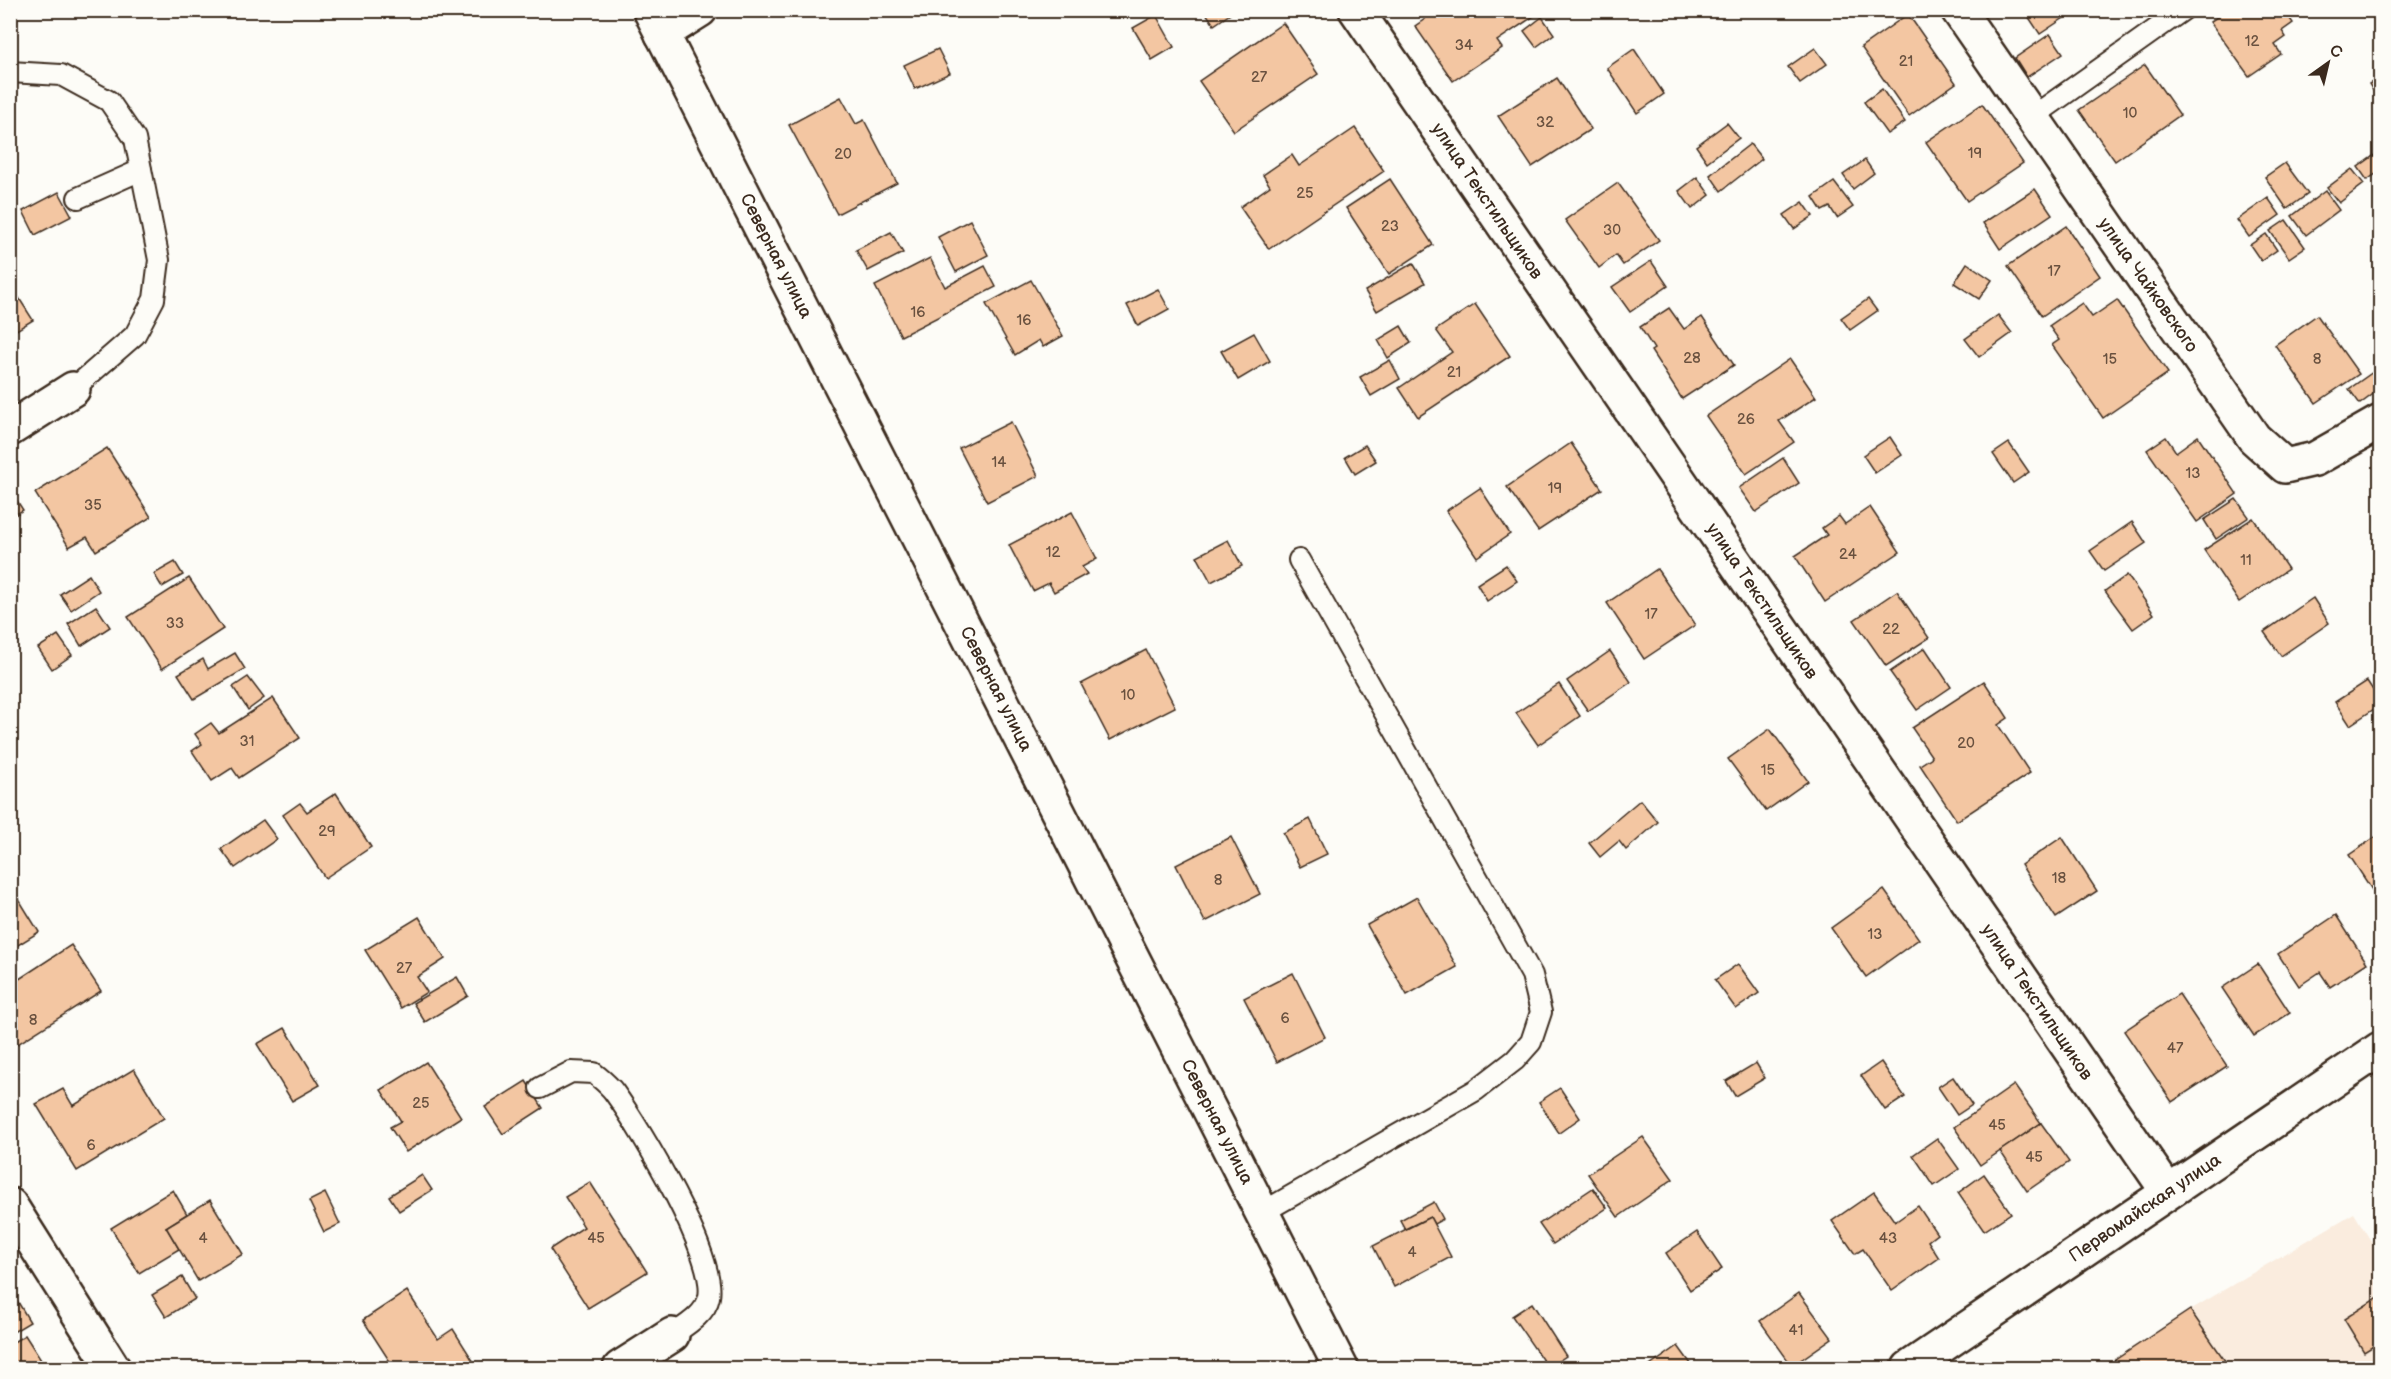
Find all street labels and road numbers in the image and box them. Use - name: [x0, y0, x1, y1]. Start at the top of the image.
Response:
- street label: улица Текстильщиков: [1427, 119, 1547, 284]
- street label: Северная улица: [735, 190, 817, 322]
- street label: улица Чайковского: [2094, 214, 2202, 356]
- street label: улица Текстильщиков: [1702, 519, 1822, 684]
- street label: Северная улица: [955, 623, 1037, 755]
- street label: улица Текстильщиков: [1977, 920, 2097, 1085]
- street label: Северная улица: [1176, 1056, 1258, 1188]
- street label: Первомайская улица: [2065, 1149, 2225, 1267]

